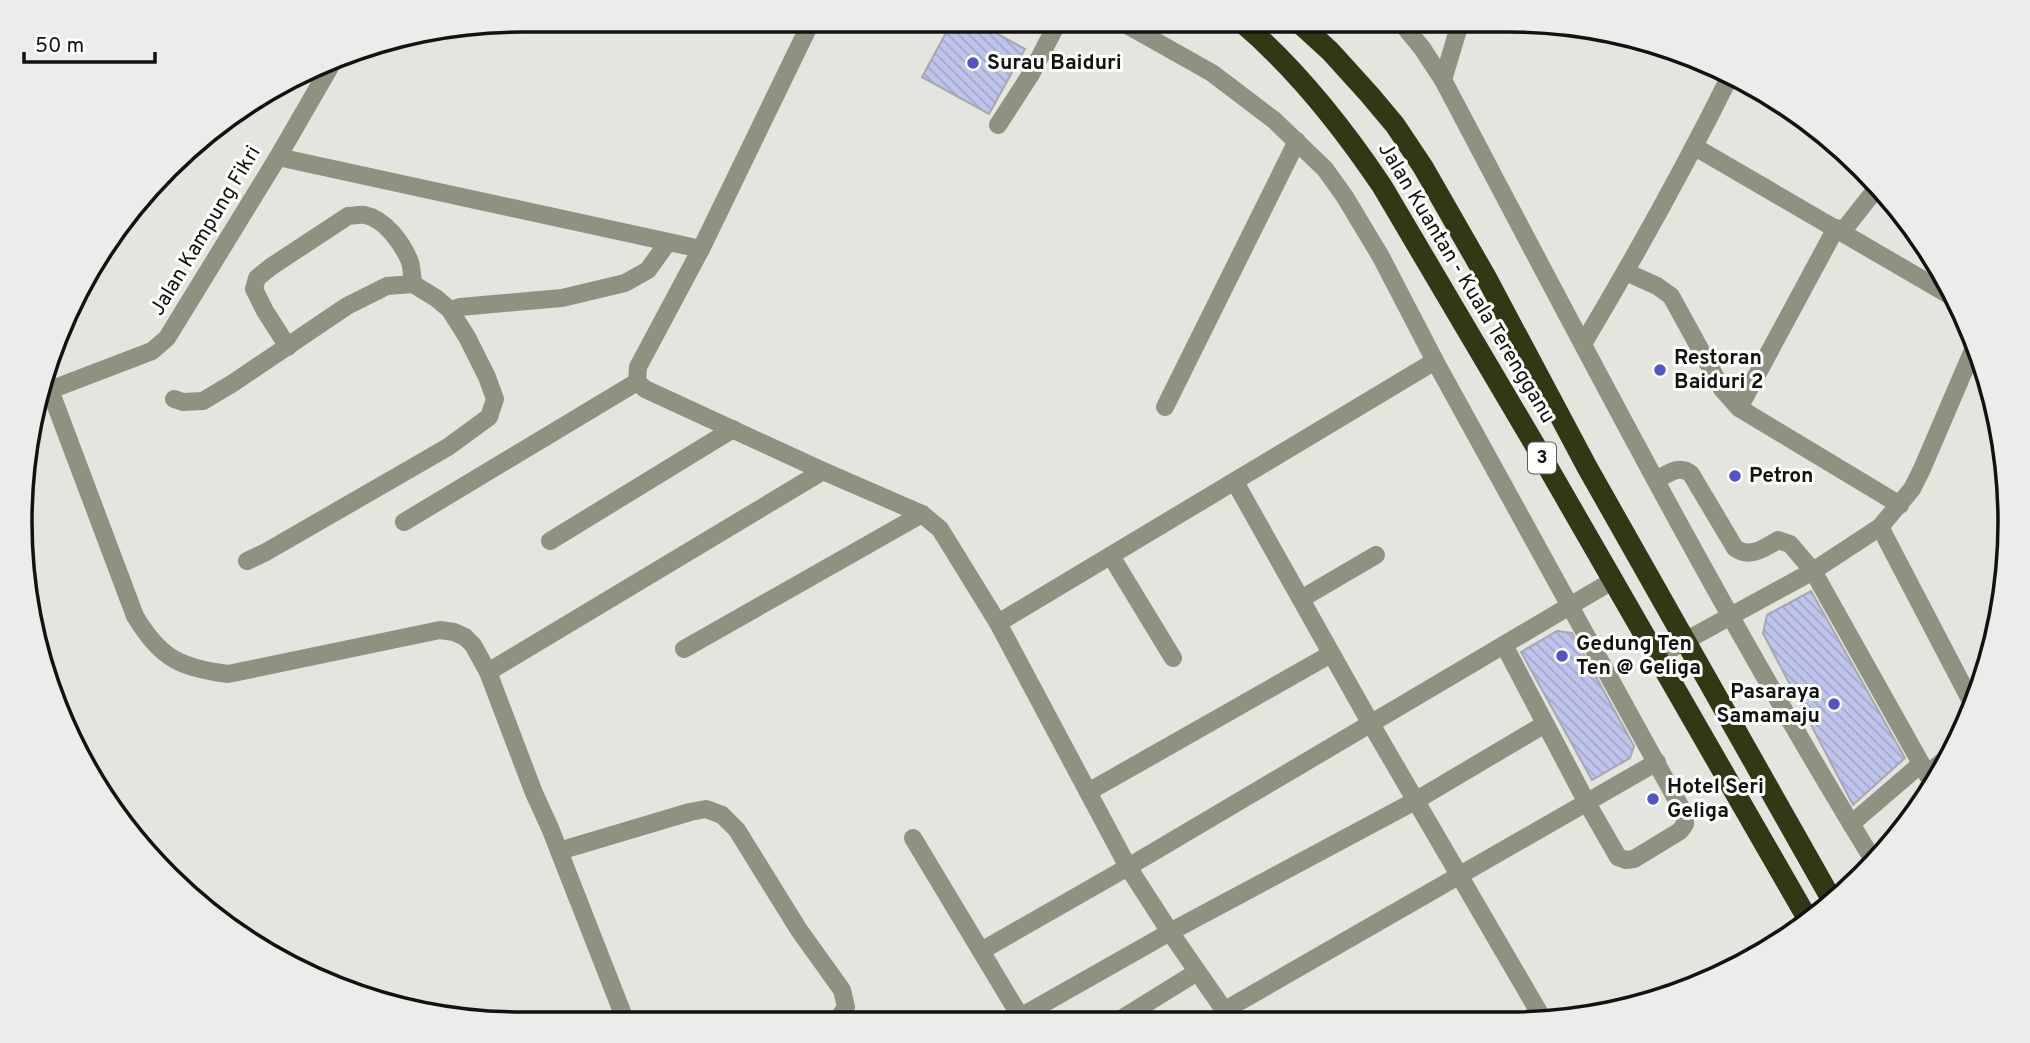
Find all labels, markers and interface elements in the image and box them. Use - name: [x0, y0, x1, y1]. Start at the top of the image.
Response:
- scale bar: [24, 21, 156, 65]
- text: 50 m: [35, 33, 84, 60]
- place label: Surau Baiduri: [987, 50, 1122, 77]
- marker: Surau Baiduri: [965, 55, 981, 71]
- street label: Jalan Kuantan - Kuala Terengganu: [1371, 138, 1561, 428]
- street label: Jalan Kampung Fikri: [145, 141, 267, 321]
- place label: Restoran Baiduri 2: [1674, 345, 1764, 396]
- marker: Restoran Baiduri 2: [1652, 362, 1668, 378]
- road number: 3: [1528, 442, 1556, 474]
- place label: Petron: [1749, 463, 1814, 490]
- marker: Petron: [1727, 468, 1743, 484]
- place label: Gedung Ten Ten @ Geliga: [1576, 631, 1701, 682]
- marker: Gedung Ten Ten @ Geliga: [1554, 648, 1570, 664]
- place label: Pasaraya Samamaju: [1717, 679, 1820, 730]
- marker: Pasaraya Samamaju: [1826, 696, 1842, 712]
- place label: Hotel Seri Geliga: [1667, 774, 1764, 825]
- marker: Hotel Seri Geliga: [1645, 791, 1661, 807]

